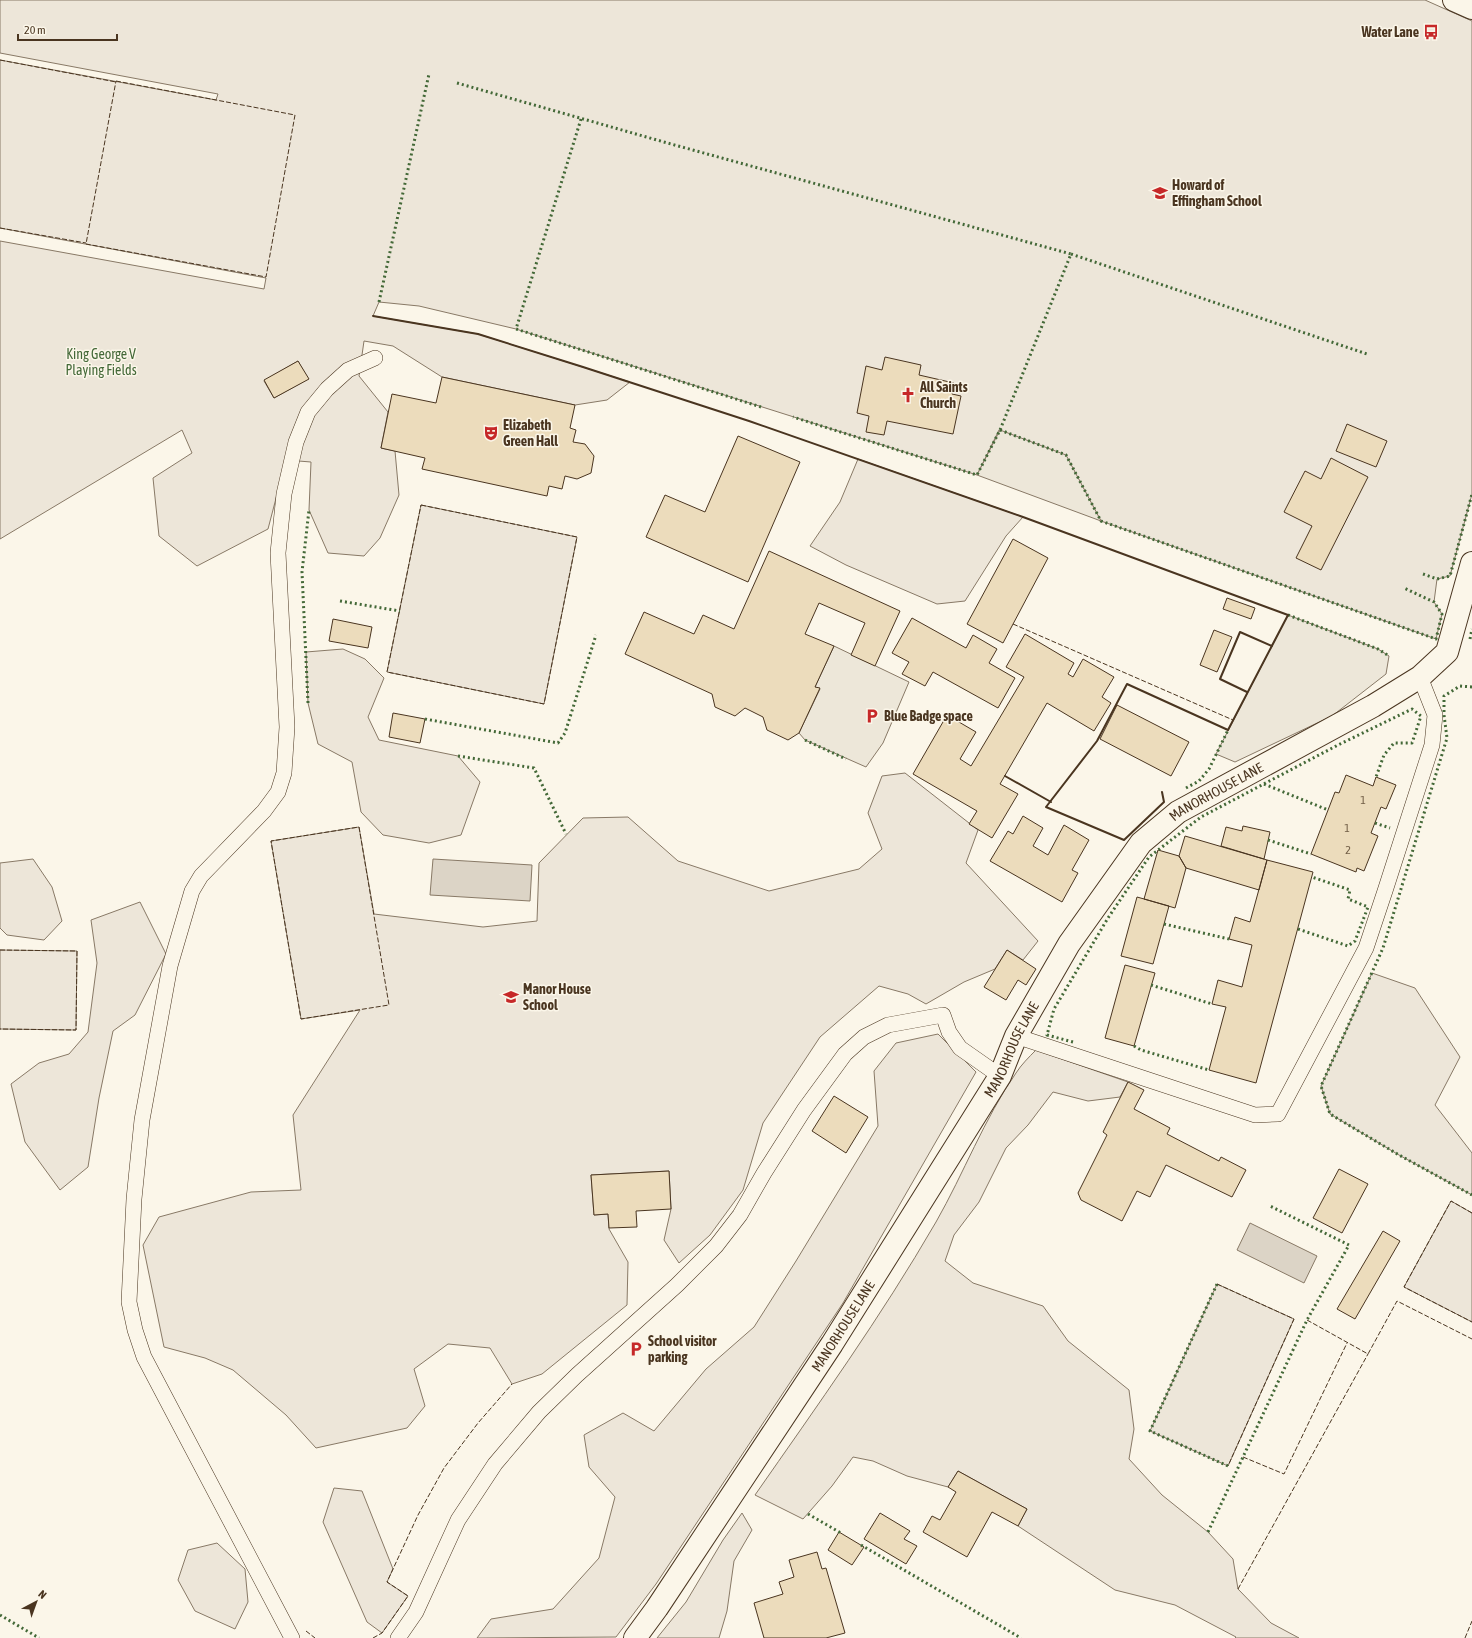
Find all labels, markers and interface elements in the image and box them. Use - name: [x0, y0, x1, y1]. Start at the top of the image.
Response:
- scale bar: [18, 16, 117, 42]
- text: 20 m: [24, 23, 46, 37]
- bus stop icon: Water Lane: [1422, 23, 1440, 41]
- place label: Water Lane: [1360, 24, 1419, 40]
- place label: Howard of Effingham School: [1172, 177, 1262, 209]
- school or university icon: Howard of Effingham School: [1151, 184, 1169, 202]
- park label: King George V Playing Fields: [65, 346, 137, 378]
- place label: All Saints Church: [919, 379, 968, 411]
- church icon: All Saints Church: [899, 386, 917, 404]
- place label: Elizabeth Green Hall: [503, 417, 558, 449]
- theatre icon: Elizabeth Green Hall: [482, 424, 500, 442]
- parking icon: Blue Badge space: [863, 707, 881, 725]
- place label: Blue Badge space: [884, 708, 973, 724]
- street label: MANORHOUSE LANE: [1166, 759, 1266, 824]
- house number: 1: [1360, 793, 1366, 807]
- house number: 1: [1344, 821, 1350, 835]
- house number: 2: [1345, 843, 1351, 857]
- place label: Manor House School: [523, 981, 591, 1013]
- school or university icon: Manor House School: [502, 988, 520, 1006]
- street label: MANORHOUSE LANE: [981, 999, 1042, 1100]
- street label: MANORHOUSE LANE: [808, 1278, 878, 1374]
- place label: School visitor parking: [648, 1333, 717, 1365]
- parking icon: School visitor parking: [627, 1340, 645, 1358]
- north arrow: [16, 1582, 56, 1622]
- text: N: [36, 1588, 49, 1601]

